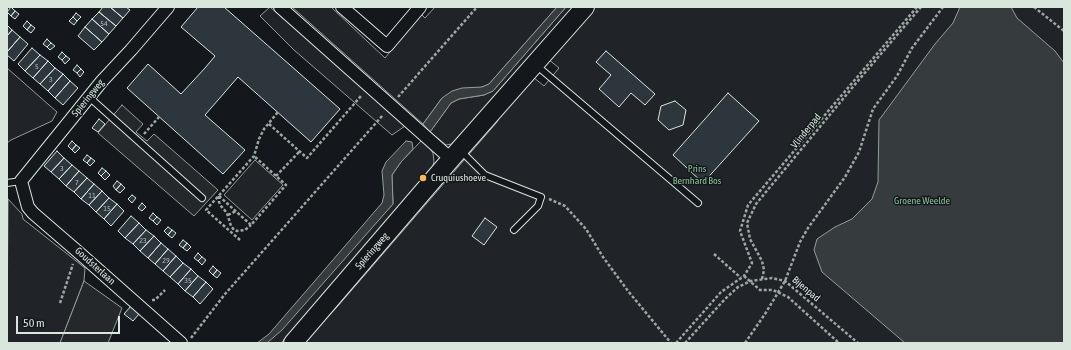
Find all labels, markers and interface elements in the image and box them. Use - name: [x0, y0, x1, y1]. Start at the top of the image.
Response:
- house number: 54: [100, 18, 108, 28]
- house number: 5: [35, 61, 39, 71]
- house number: 3: [49, 74, 53, 84]
- street label: Spieringweg: [69, 77, 107, 119]
- street label: Vlinderpad: [788, 111, 824, 151]
- house number: 3: [60, 163, 64, 173]
- park label: Prins Bernhard Bos: [673, 163, 721, 186]
- place label: Cruquiushoeve: [431, 172, 486, 184]
- marker: Cruquiushoeve: [418, 173, 428, 183]
- house number: 7: [75, 177, 79, 187]
- house number: 11: [88, 190, 96, 200]
- park label: Groene Weelde: [894, 195, 950, 207]
- house number: 15: [103, 203, 111, 213]
- street label: Spieringweg: [353, 230, 391, 272]
- house number: 23: [139, 235, 147, 245]
- street label: Goudsterlaan: [72, 245, 118, 287]
- house number: 29: [162, 255, 170, 265]
- street label: Bijenpad: [790, 274, 822, 304]
- house number: 35: [184, 275, 192, 285]
- scale bar: [18, 308, 122, 334]
- text: 50 m: [23, 316, 45, 330]

